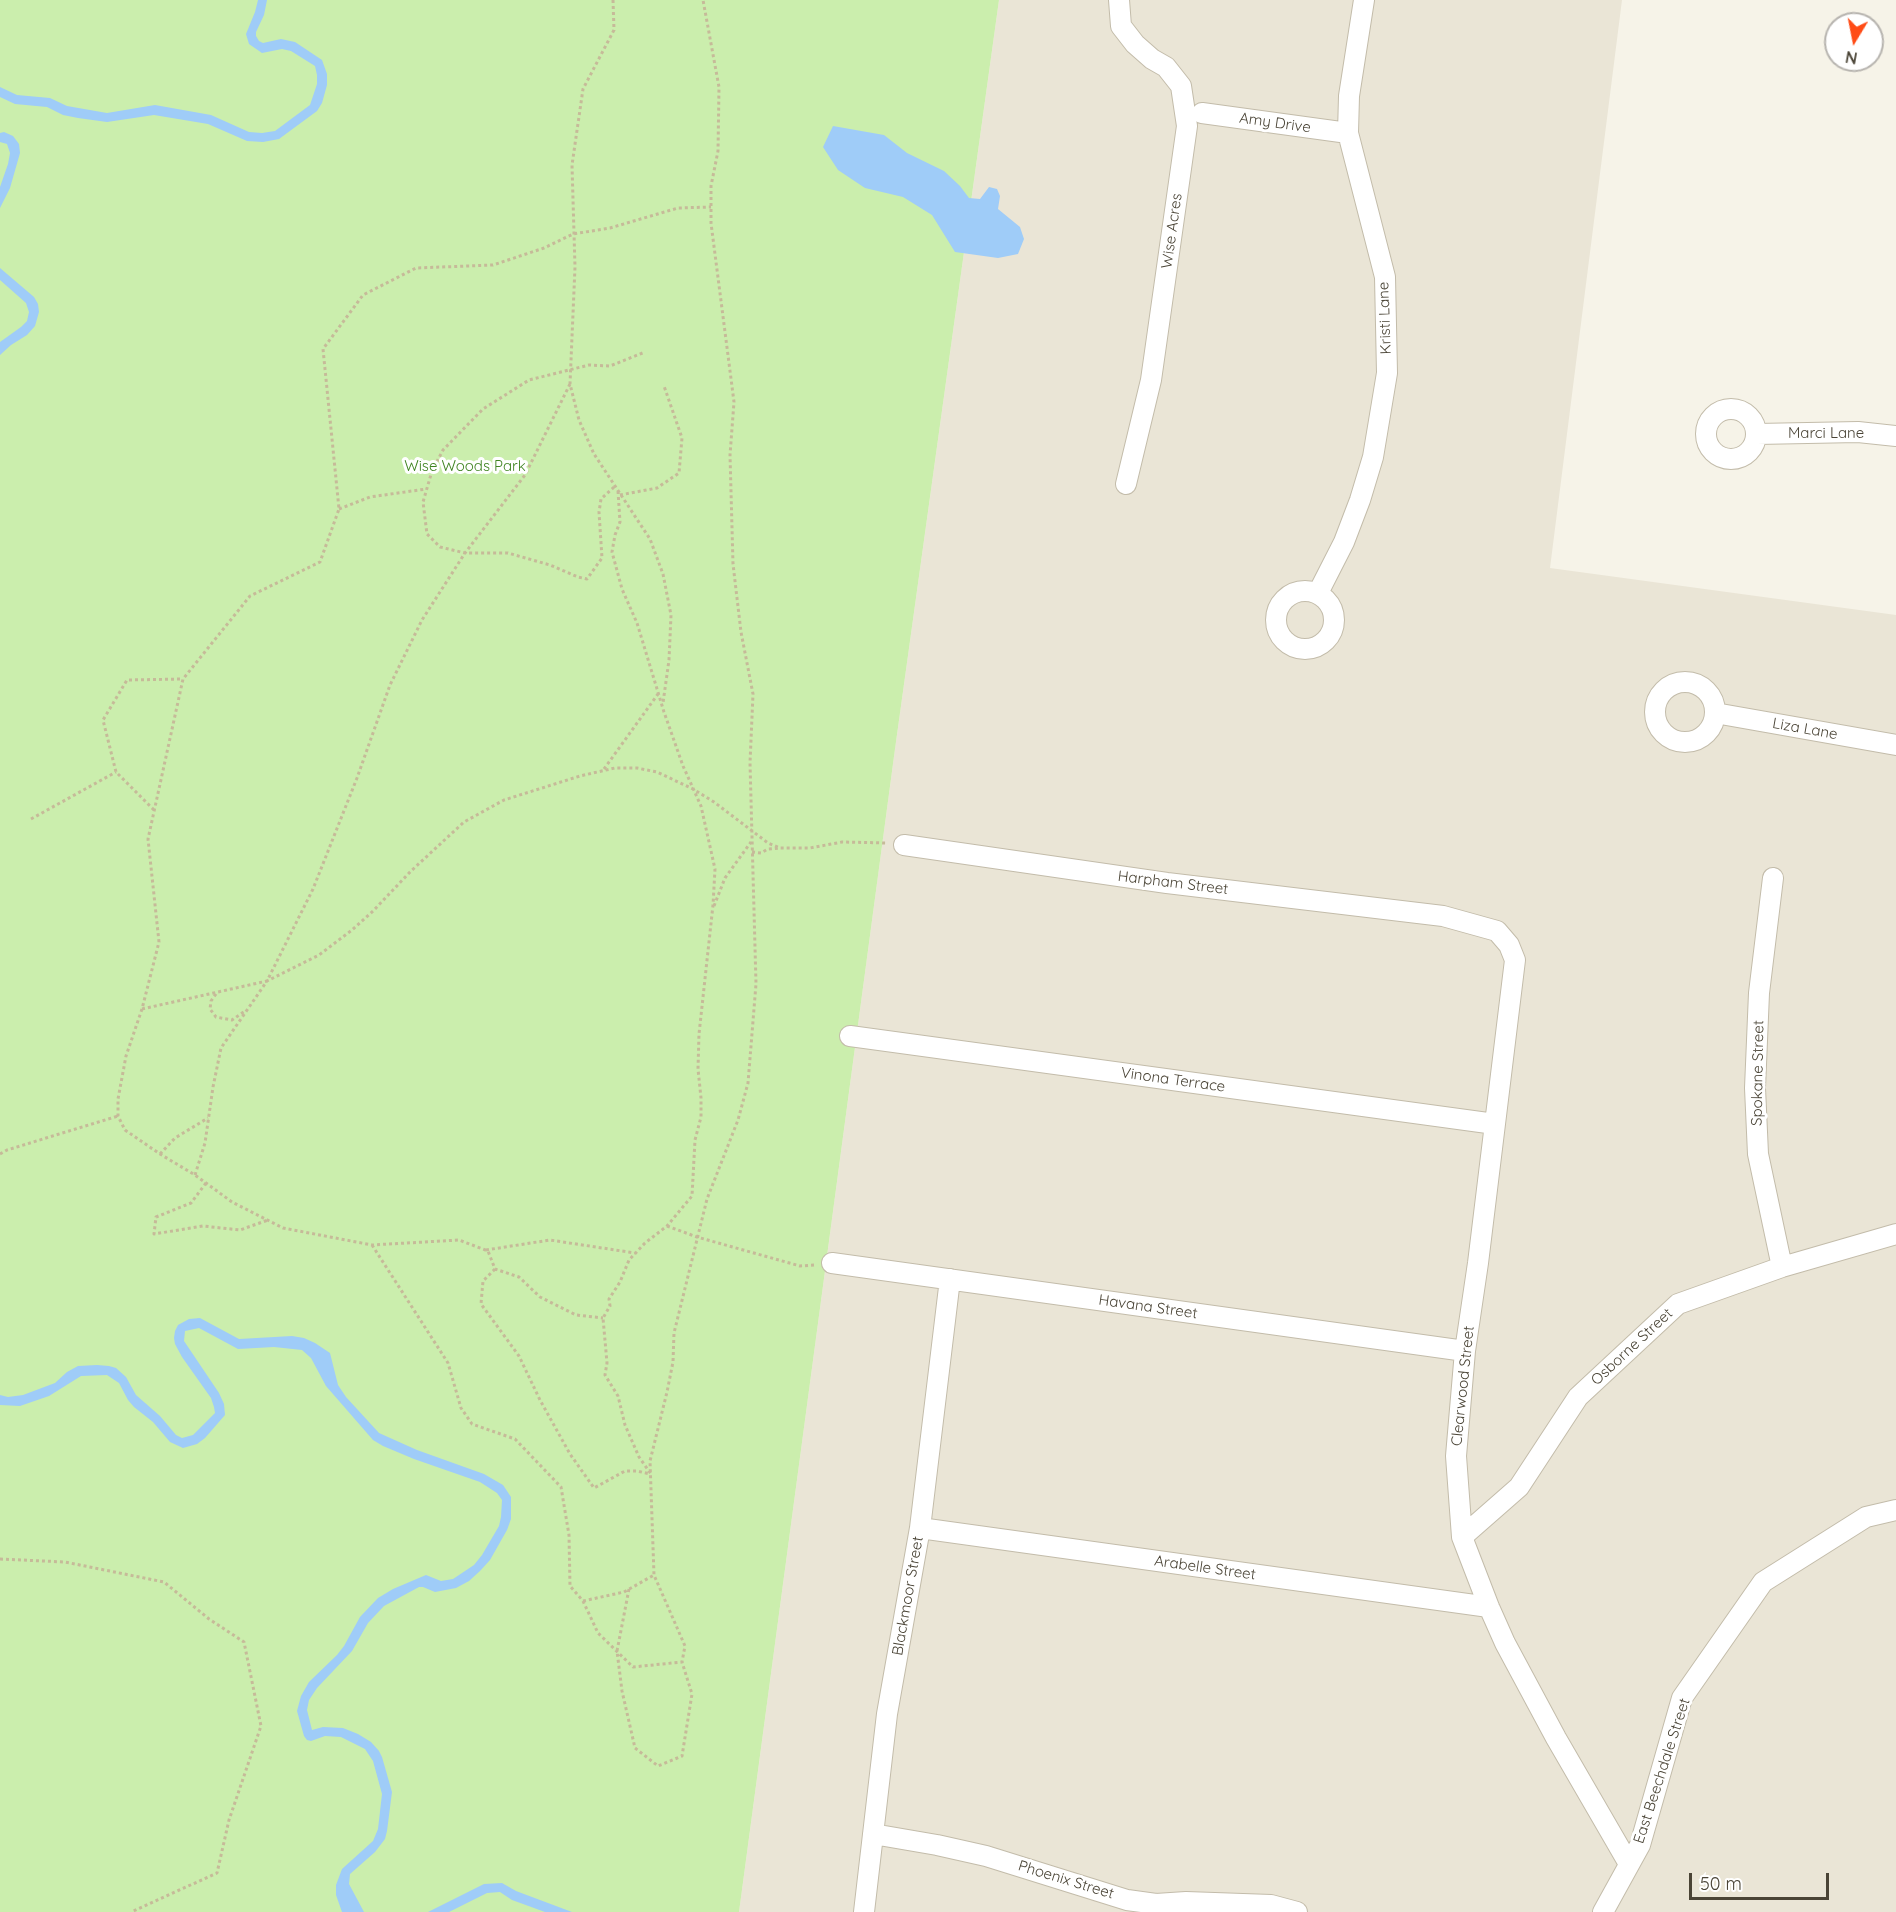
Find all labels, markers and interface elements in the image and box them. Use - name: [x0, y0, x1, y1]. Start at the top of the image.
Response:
- north arrow: [1824, 12, 1884, 72]
- text: N: [1844, 47, 1859, 69]
- street label: Amy Drive: [1238, 109, 1312, 137]
- street label: Wise Acres: [1158, 192, 1186, 270]
- street label: Kristi Lane: [1375, 281, 1395, 355]
- street label: Marci Lane: [1788, 424, 1864, 442]
- park label: Wise Woods Park: [404, 457, 526, 475]
- street label: Liza Lane: [1771, 714, 1839, 744]
- street label: Harpham Street: [1117, 867, 1229, 899]
- street label: Spokane Street: [1748, 1020, 1768, 1126]
- street label: Vinona Terrace: [1120, 1064, 1226, 1096]
- street label: Havana Street: [1097, 1291, 1199, 1323]
- street label: Osborne Street: [1588, 1305, 1676, 1389]
- street label: Clearwood Street: [1448, 1325, 1478, 1447]
- street label: Blackmoor Street: [889, 1535, 927, 1657]
- street label: Arabelle Street: [1153, 1552, 1257, 1584]
- street label: East Beechdale Street: [1630, 1696, 1694, 1846]
- street label: Phoenix Street: [1016, 1857, 1116, 1903]
- scale bar: [1692, 1861, 1832, 1899]
- text: 50 m: [1700, 1872, 1742, 1895]

